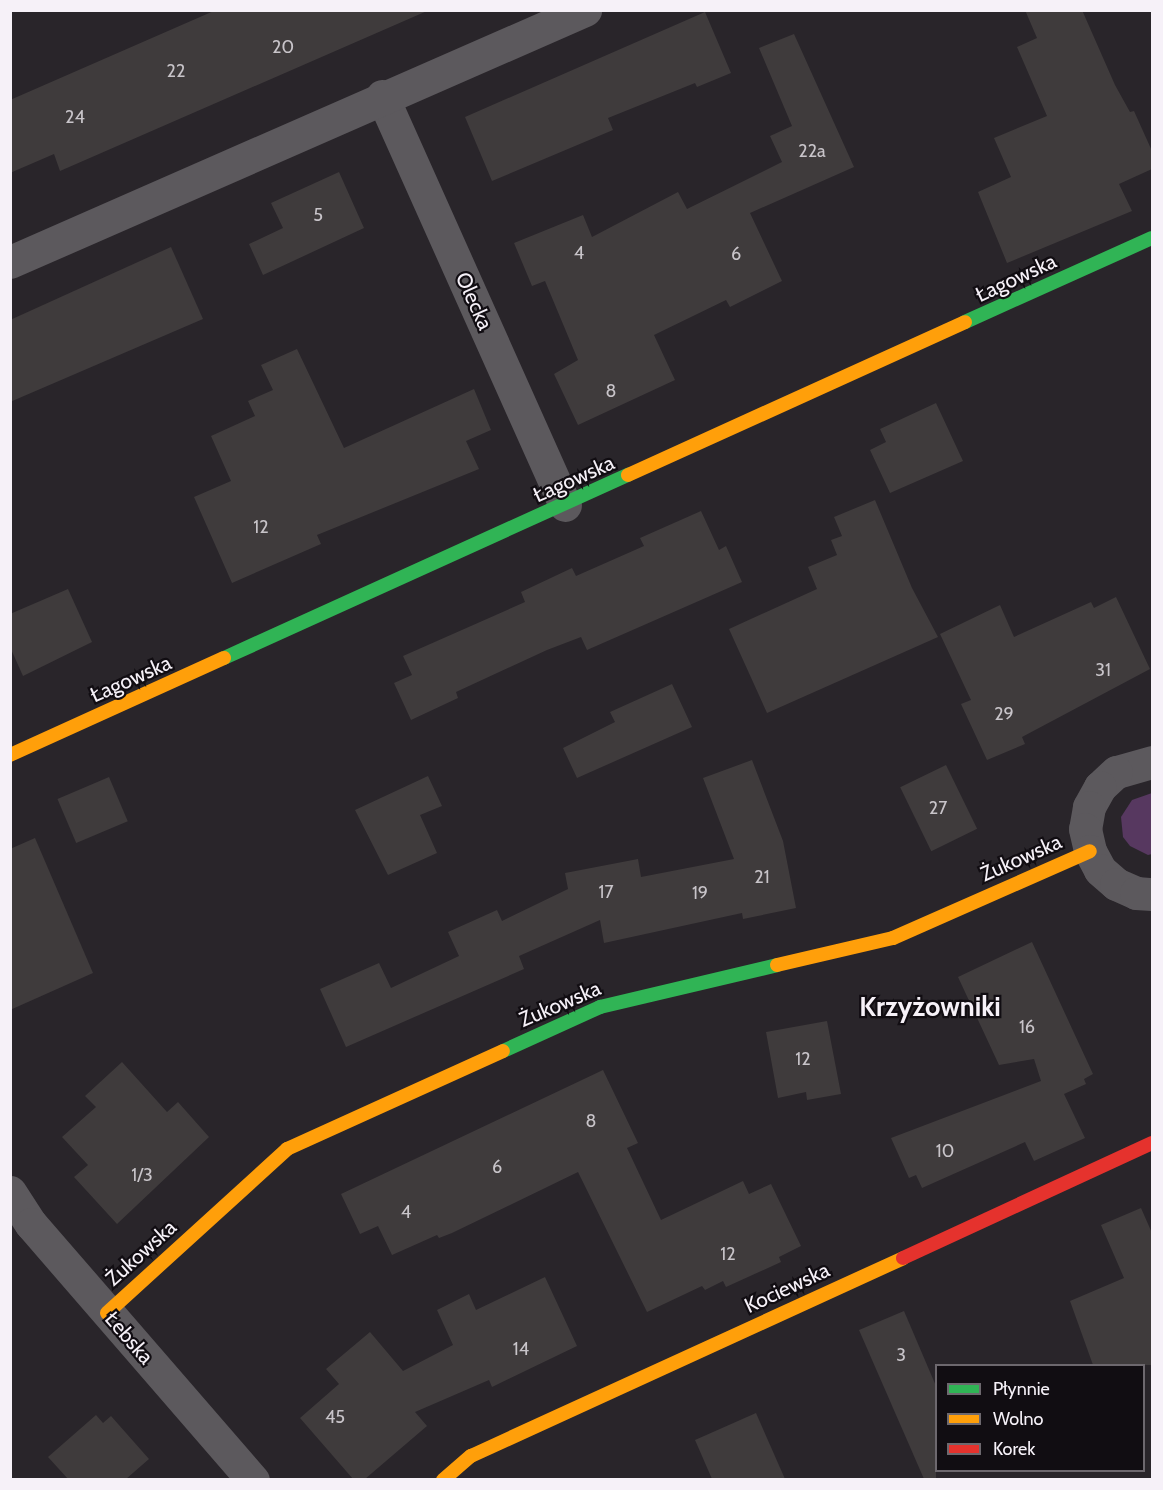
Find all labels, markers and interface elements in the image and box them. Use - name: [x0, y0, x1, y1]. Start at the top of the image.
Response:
- house number: 20: [272, 36, 294, 58]
- house number: 22: [167, 60, 185, 82]
- house number: 24: [65, 106, 85, 128]
- house number: 22a: [798, 140, 826, 162]
- house number: 5: [313, 204, 323, 226]
- house number: 4: [574, 242, 584, 264]
- house number: 6: [731, 243, 741, 265]
- street label: Łagowska: [972, 248, 1060, 308]
- street label: Olecka: [450, 268, 498, 334]
- house number: 8: [606, 380, 616, 402]
- street label: Łagowska: [530, 450, 618, 508]
- house number: 12: [253, 516, 269, 538]
- street label: Łagowska: [87, 650, 175, 708]
- house number: 31: [1095, 659, 1111, 681]
- house number: 29: [994, 703, 1014, 725]
- house number: 27: [929, 797, 947, 819]
- street label: Żukowska: [976, 829, 1066, 887]
- house number: 21: [754, 866, 770, 888]
- house number: 17: [599, 881, 613, 903]
- house number: 19: [692, 882, 708, 904]
- street label: Żukowska: [515, 976, 605, 1032]
- district label: Krzyżowniki: [859, 991, 1001, 1023]
- house number: 16: [1019, 1016, 1035, 1038]
- house number: 12: [795, 1048, 811, 1070]
- house number: 8: [586, 1110, 596, 1132]
- house number: 10: [936, 1140, 954, 1162]
- house number: 6: [492, 1156, 502, 1178]
- house number: 1/3: [131, 1164, 153, 1186]
- house number: 4: [401, 1201, 411, 1223]
- street label: Żukowska: [101, 1215, 181, 1291]
- house number: 12: [720, 1243, 736, 1265]
- street label: Kociewska: [741, 1257, 833, 1319]
- street label: Łebska: [99, 1307, 159, 1369]
- house number: 14: [513, 1338, 529, 1360]
- house number: 3: [896, 1344, 906, 1366]
- legend: [935, 1364, 1145, 1472]
- text: Płynnie: [993, 1378, 1050, 1400]
- house number: 45: [325, 1406, 345, 1428]
- text: Wolno: [993, 1408, 1043, 1430]
- text: Korek: [993, 1438, 1035, 1460]

